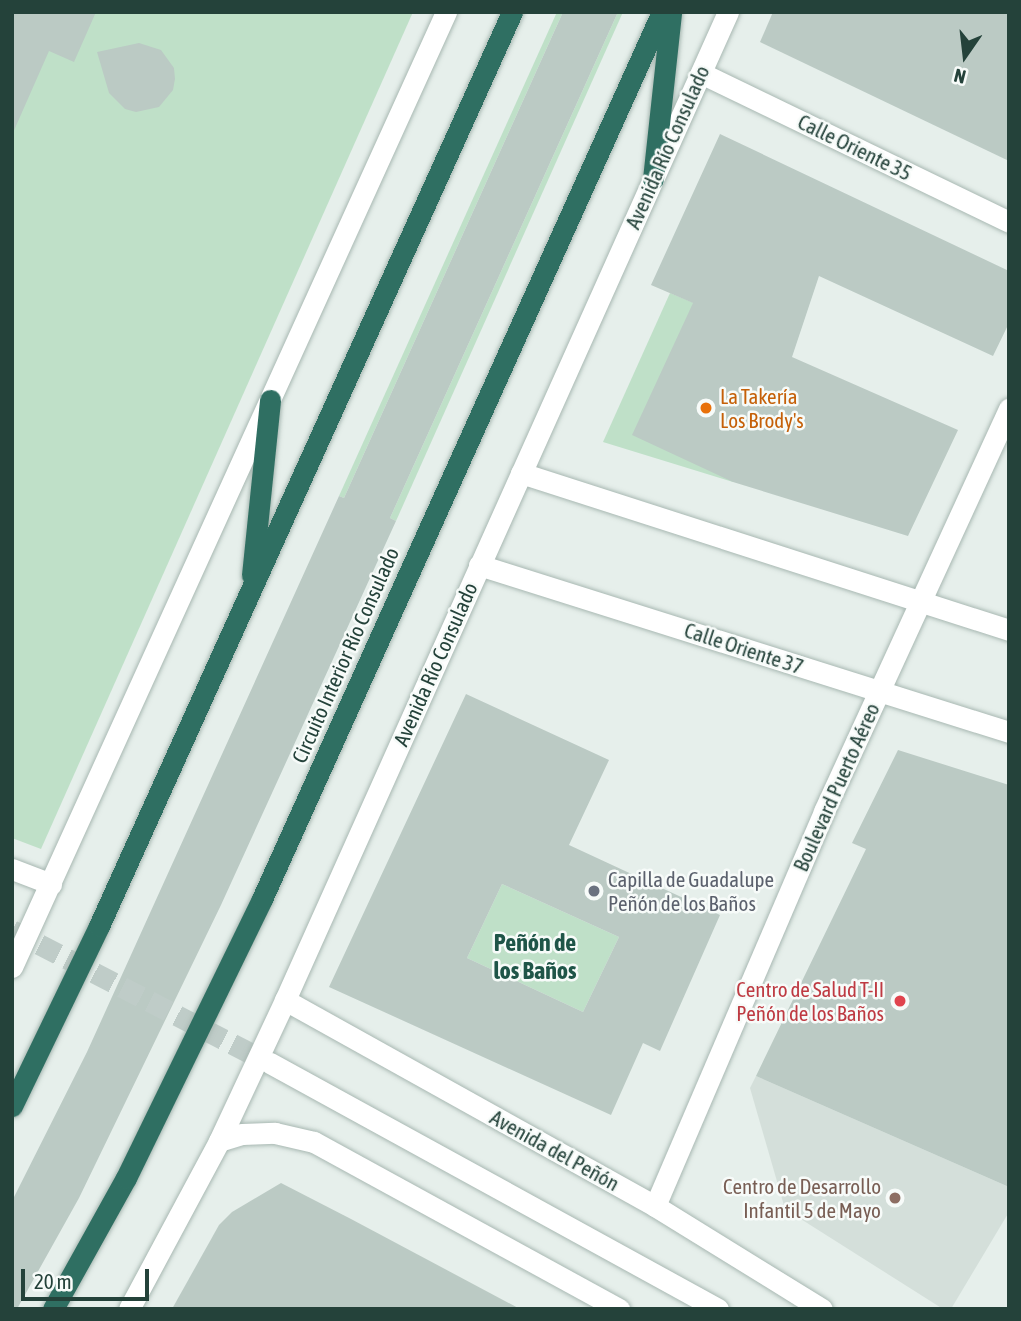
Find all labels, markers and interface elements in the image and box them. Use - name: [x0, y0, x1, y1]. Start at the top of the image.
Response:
- north arrow: [930, 21, 1000, 91]
- street label: Avenida Río Consulado: [620, 61, 714, 233]
- text: N: [952, 64, 968, 88]
- street label: Calle Oriente 35: [794, 109, 916, 185]
- place label: La Takería Los Brody's: [720, 383, 804, 433]
- marker: La Takería Los Brody's: [698, 400, 714, 416]
- street label: Circuito Interior Río Consulado: [286, 543, 404, 767]
- street label: Avenida Río Consulado: [388, 578, 482, 750]
- street label: Calle Oriente 37: [681, 617, 807, 679]
- street label: Boulevard Puerto Aéreo: [788, 699, 884, 875]
- place label: Capilla de Guadalupe Peñón de los Baños: [608, 866, 774, 916]
- marker: Capilla de Guadalupe Peñón de los Baños: [586, 883, 602, 899]
- district label: Peñón de los Baños: [493, 929, 577, 985]
- place label: Centro de Salud T-II Peñón de los Baños: [736, 976, 884, 1026]
- marker: Centro de Salud T-II Peñón de los Baños: [890, 991, 910, 1011]
- street label: Avenida del Peñón: [486, 1104, 624, 1196]
- place label: Centro de Desarrollo Infantil 5 de Mayo: [723, 1173, 881, 1223]
- marker: Centro de Desarrollo Infantil 5 de Mayo: [887, 1190, 903, 1206]
- scale bar: [24, 1254, 152, 1298]
- text: 20 m: [34, 1269, 72, 1293]

